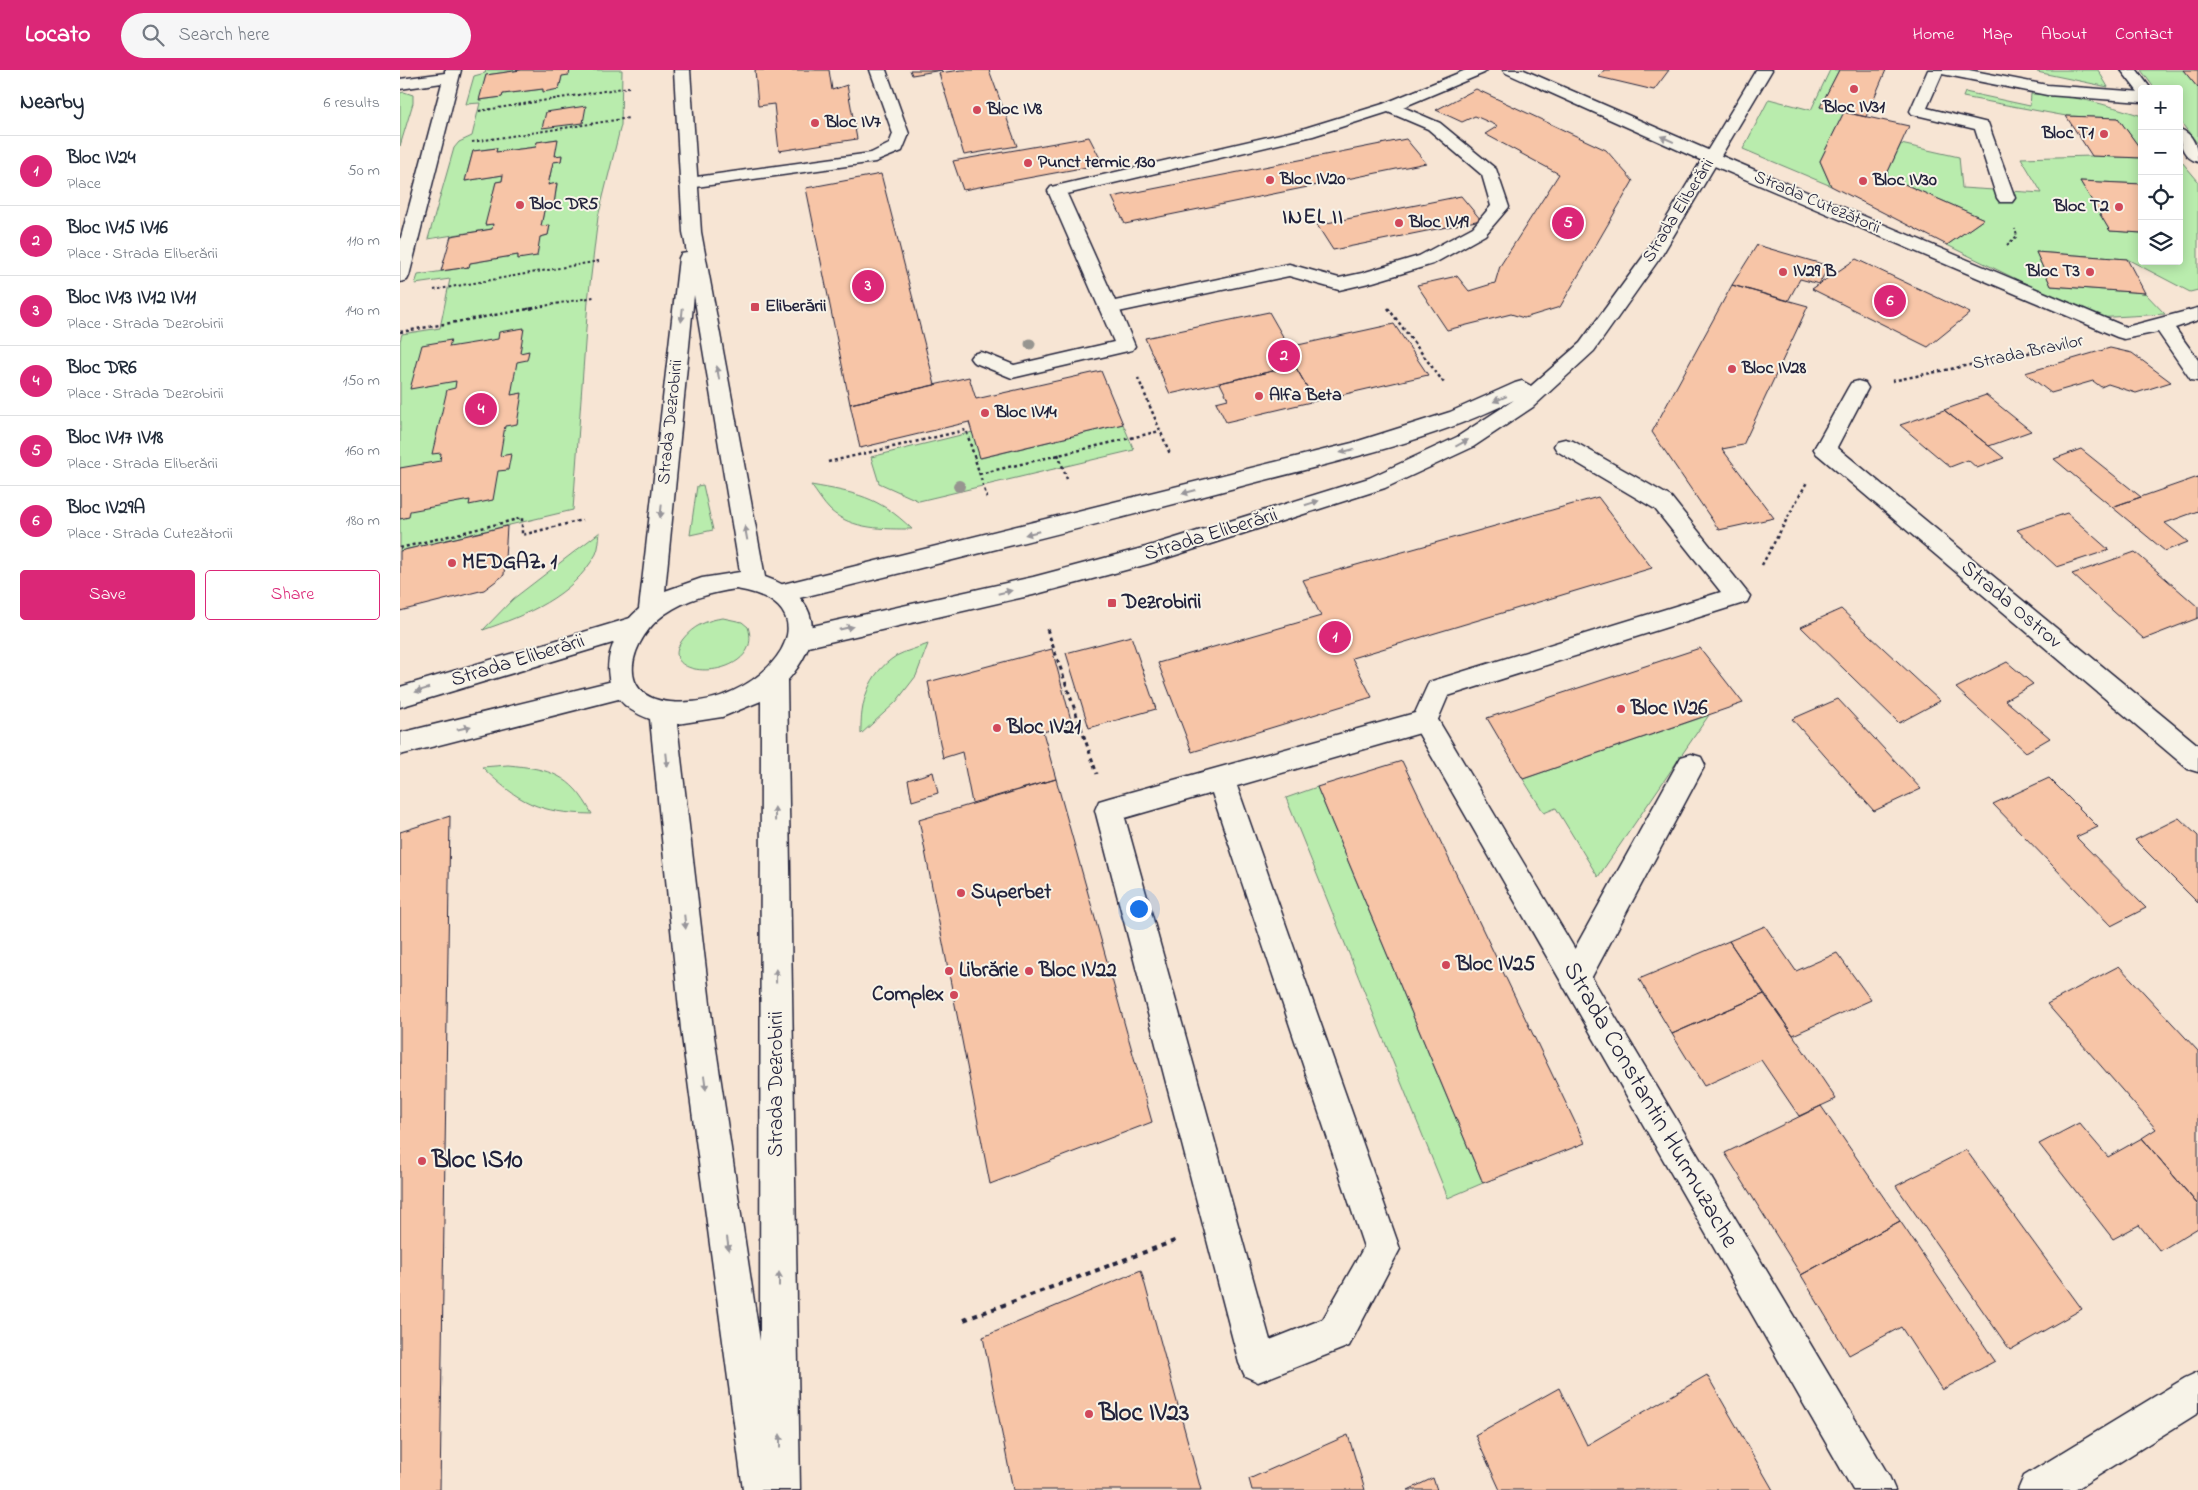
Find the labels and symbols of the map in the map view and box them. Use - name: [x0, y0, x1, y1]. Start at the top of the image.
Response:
- marker: Bloc IV31: [1848, 83, 1860, 95]
- place label: Bloc IV31: [1822, 95, 1885, 121]
- place label: Bloc IV8: [986, 97, 1043, 123]
- marker: Bloc IV8: [971, 104, 983, 116]
- place label: Bloc IV7: [824, 110, 882, 136]
- marker: Bloc IV7: [809, 117, 821, 129]
- place label: Bloc T1: [2041, 121, 2094, 147]
- marker: Bloc T1: [2098, 128, 2110, 140]
- one-way arrow: [1660, 134, 1674, 142]
- place label: Punct termic 130: [1038, 150, 1156, 176]
- street label: Strada Eliberării: [1637, 154, 1721, 268]
- marker: Punct termic 130: [1022, 157, 1034, 169]
- street label: Strada Cutezătorii: [1750, 165, 1884, 241]
- place label: Bloc IV20: [1279, 167, 1346, 193]
- place label: Bloc IV30: [1872, 168, 1937, 194]
- marker: Bloc IV20: [1264, 174, 1276, 186]
- marker: Bloc IV30: [1857, 175, 1869, 187]
- place label: Bloc DR5: [529, 192, 599, 218]
- place label: Bloc T2: [2053, 194, 2109, 220]
- marker: Bloc DR5: [514, 199, 526, 211]
- marker: Bloc T2: [2113, 201, 2125, 213]
- district label: INEL II: [1282, 203, 1344, 233]
- pin: 5: [1552, 204, 1584, 242]
- place label: Bloc IV19: [1408, 210, 1469, 236]
- marker: Bloc IV19: [1393, 217, 1405, 229]
- place label: IV29 B: [1793, 259, 1837, 285]
- place label: Bloc T3: [2025, 259, 2081, 285]
- marker: IV29 B: [1777, 266, 1789, 278]
- marker: Bloc T3: [2084, 266, 2096, 278]
- pin: 3: [852, 267, 884, 305]
- pin: 6: [1874, 282, 1906, 320]
- place label: Eliberării: [765, 294, 827, 320]
- marker: Eliberării: [749, 301, 761, 313]
- one-way arrow: [678, 307, 686, 323]
- street label: Strada Bravilor: [1970, 328, 2086, 377]
- pin: 2: [1268, 337, 1300, 375]
- place label: Bloc IV28: [1741, 356, 1807, 382]
- street label: Strada Dezrobirii: [652, 358, 690, 486]
- marker: Bloc IV28: [1726, 363, 1738, 375]
- one-way arrow: [713, 364, 721, 380]
- place label: Alfa Beta: [1269, 383, 1342, 409]
- pin: 4: [465, 390, 497, 428]
- marker: Alfa Beta: [1253, 390, 1265, 402]
- one-way arrow: [1493, 395, 1507, 403]
- place label: Bloc IV14: [994, 400, 1057, 426]
- marker: Bloc IV14: [979, 407, 991, 419]
- one-way arrow: [1455, 439, 1470, 447]
- one-way arrow: [1339, 447, 1354, 455]
- one-way arrow: [1182, 488, 1197, 496]
- one-way arrow: [1305, 499, 1320, 507]
- street label: Strada Eliberării: [1140, 500, 1282, 570]
- one-way arrow: [657, 503, 665, 519]
- one-way arrow: [741, 524, 749, 540]
- one-way arrow: [1025, 529, 1040, 537]
- place label: MEDGAZ. 1: [462, 548, 557, 578]
- street label: Strada Ostrov: [1954, 554, 2069, 657]
- marker: MEDGAZ. 1: [446, 557, 458, 569]
- one-way arrow: [997, 588, 1012, 596]
- place label: Dezrobirii: [1121, 588, 1202, 618]
- marker: Dezrobirii: [1106, 597, 1118, 609]
- pin: 1: [1319, 618, 1351, 656]
- one-way arrow: [839, 624, 854, 632]
- street label: Strada Eliberării: [447, 626, 589, 696]
- one-way arrow: [415, 686, 430, 694]
- place label: Bloc IV26: [1630, 694, 1708, 724]
- marker: Bloc IV26: [1615, 703, 1627, 715]
- place label: Bloc IV21: [1006, 713, 1081, 743]
- marker: Bloc IV21: [991, 722, 1003, 734]
- one-way arrow: [457, 724, 472, 732]
- one-way arrow: [663, 753, 671, 769]
- one-way arrow: [771, 806, 779, 822]
- place label: Superbet: [971, 878, 1052, 908]
- marker: Superbet: [955, 887, 967, 899]
- your location: [1126, 896, 1152, 922]
- one-way arrow: [681, 914, 689, 930]
- place label: Bloc IV25: [1455, 950, 1535, 980]
- street label: Strada Constantin Hurmuzache: [1553, 955, 1747, 1256]
- place label: Librărie: [959, 956, 1019, 986]
- place label: Bloc IV22: [1038, 956, 1117, 986]
- marker: Bloc IV25: [1440, 959, 1452, 971]
- marker: Librărie: [943, 965, 955, 977]
- marker: Bloc IV22: [1023, 965, 1035, 977]
- one-way arrow: [772, 968, 780, 984]
- place label: Complex: [872, 980, 944, 1010]
- marker: Complex: [948, 989, 960, 1001]
- street label: Strada Dezrobirii: [762, 1011, 792, 1157]
- one-way arrow: [701, 1076, 709, 1092]
- place label: Bloc IS10: [431, 1143, 523, 1179]
- marker: Bloc IS10: [416, 1155, 428, 1167]
- one-way arrow: [724, 1236, 732, 1252]
- one-way arrow: [775, 1271, 783, 1287]
- place label: Bloc IV23: [1098, 1396, 1189, 1432]
- marker: Bloc IV23: [1083, 1408, 1095, 1420]
- one-way arrow: [776, 1433, 784, 1449]

